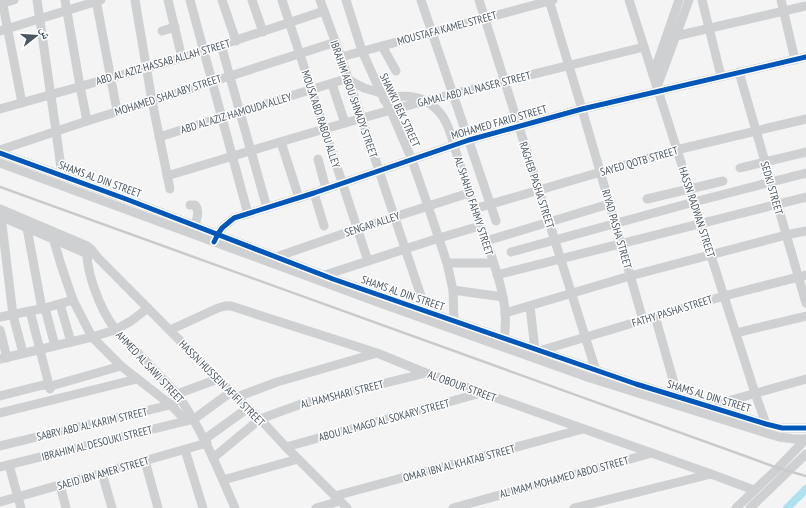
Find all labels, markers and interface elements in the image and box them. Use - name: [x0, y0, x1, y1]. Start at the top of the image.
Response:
- street label: MOUSTAFA KAMEL STREET: [396, 8, 498, 48]
- north arrow: [16, 16, 56, 56]
- text: ش: [36, 25, 54, 41]
- street label: ABD AL AZIZ HASSAB ALLAH STREET: [94, 36, 232, 88]
- street label: IBRAHIM ABOU SHNADY STREET: [327, 38, 381, 160]
- street label: MOUSA ABD RABOU ALLEY: [299, 68, 343, 170]
- street label: GAMAL ABD AL NASER STREET: [416, 68, 532, 110]
- street label: MOHAMED SHALABY STREET: [113, 71, 223, 119]
- street label: SHAWKI BEK STREET: [377, 71, 423, 149]
- street label: ABD AL AZIZ HAMOUDA ALLEY: [179, 89, 293, 137]
- street label: MOHAMED FARID STREET: [450, 102, 549, 142]
- street label: RAGHEB PASHA STREET: [516, 140, 558, 230]
- street label: SAYED QOTB STREET: [598, 143, 680, 179]
- street label: AL SHAHID FAHMY STREET: [451, 155, 497, 257]
- street label: SHAMS AL DIN STREET: [57, 158, 143, 201]
- street label: SEDKI STREET: [758, 160, 786, 216]
- street label: HASSN RADWAN STREET: [676, 165, 718, 259]
- street label: RIYAD PASHA STREET: [599, 188, 635, 270]
- street label: SENGAR ALLEY: [343, 208, 401, 240]
- street label: SHAMS AL DIN STREET: [360, 272, 447, 314]
- street label: FATHY PASHA STREET: [630, 292, 714, 330]
- street label: AHMED AL SAWI STREET: [113, 328, 187, 406]
- street label: HASSN HUSSEIN AFIFI STREET: [176, 337, 268, 429]
- street label: AL OBOUR STREET: [426, 367, 498, 405]
- street label: AL HAMSHARI STREET: [299, 377, 385, 411]
- street label: SHAMS AL DIN STREET: [665, 377, 753, 415]
- street label: ABOU AL MAGD AL SOKARY STREET: [317, 396, 451, 444]
- street label: SABRY ABD AL KARIM STREET: [35, 404, 149, 444]
- street label: IBRAHIM AL DESOUKI STREET: [40, 422, 154, 464]
- street label: OMAR IBN AL KHATAB STREET: [401, 441, 517, 485]
- street label: SAEID IBN AMER STREET: [56, 453, 151, 493]
- street label: AL IMAM MOHAMED ABDO STREET: [498, 453, 630, 501]

